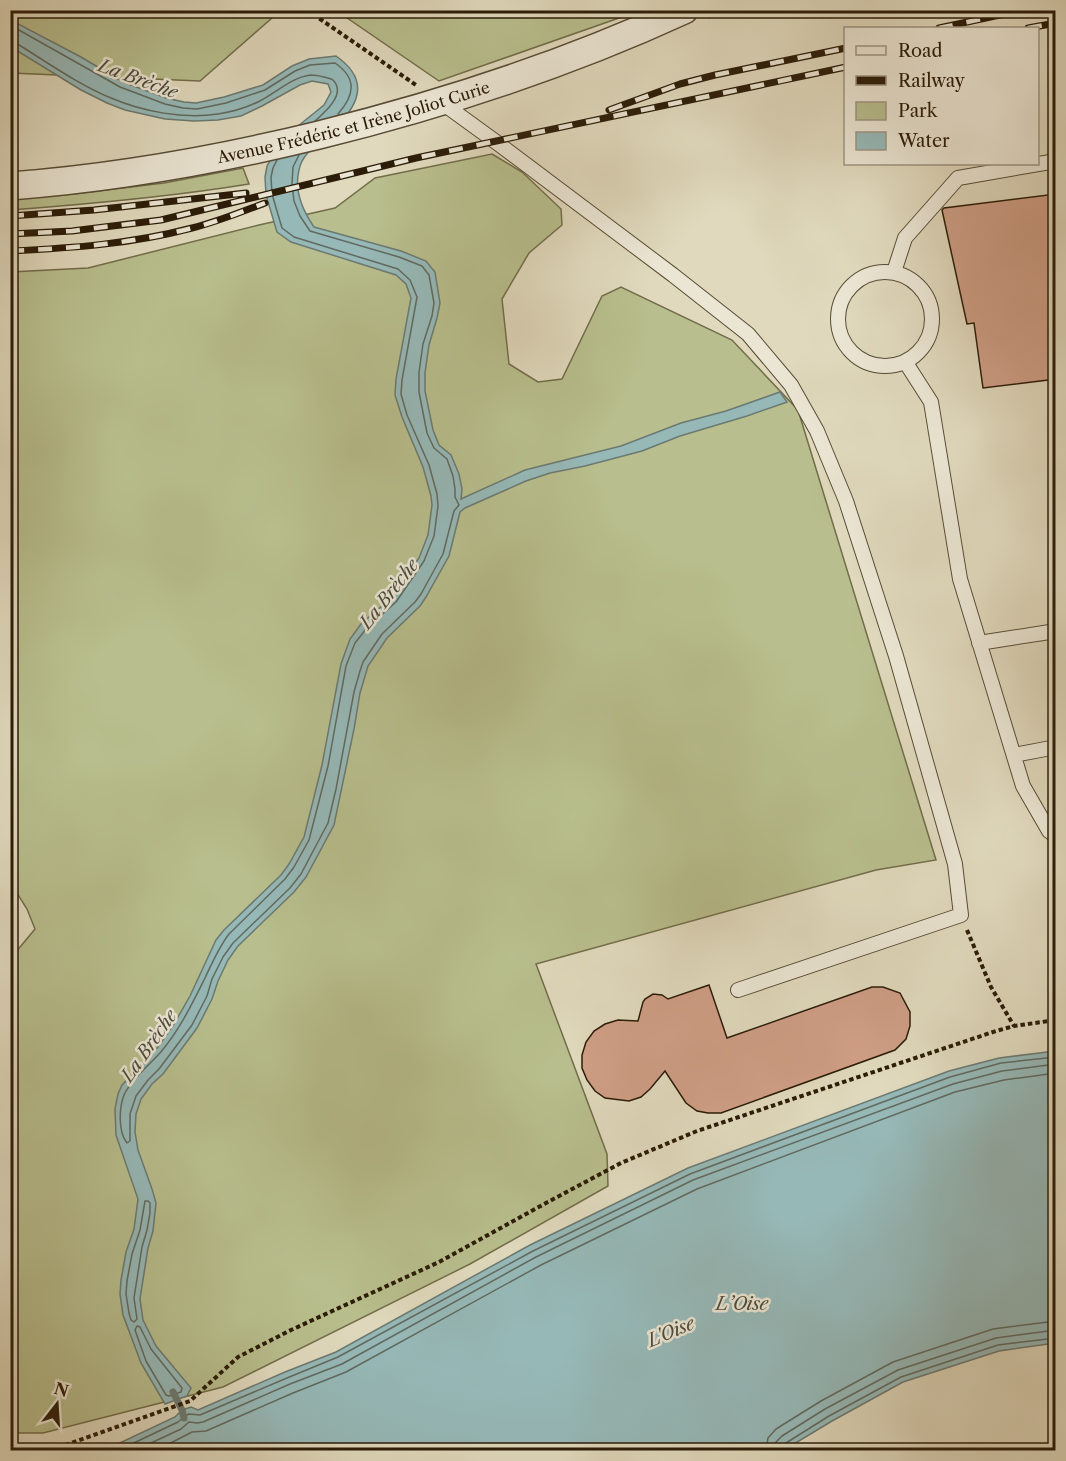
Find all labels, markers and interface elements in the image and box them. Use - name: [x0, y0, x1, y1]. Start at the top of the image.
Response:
- legend: [844, 27, 1039, 165]
- text: Road: [898, 40, 943, 62]
- water label: La Brèche: [93, 54, 182, 104]
- text: Railway: [898, 70, 966, 92]
- street label: Avenue Frédéric et Irène Joliot Curie: [214, 77, 492, 167]
- text: Park: [898, 100, 939, 122]
- text: Water: [897, 130, 950, 152]
- water label: La Brèche: [354, 554, 424, 635]
- water label: La Brèche: [115, 1005, 183, 1088]
- water label: L’Oise: [714, 1293, 769, 1315]
- water label: L'Oise: [642, 1312, 699, 1353]
- north arrow: [27, 1374, 87, 1434]
- text: N: [52, 1378, 71, 1401]

